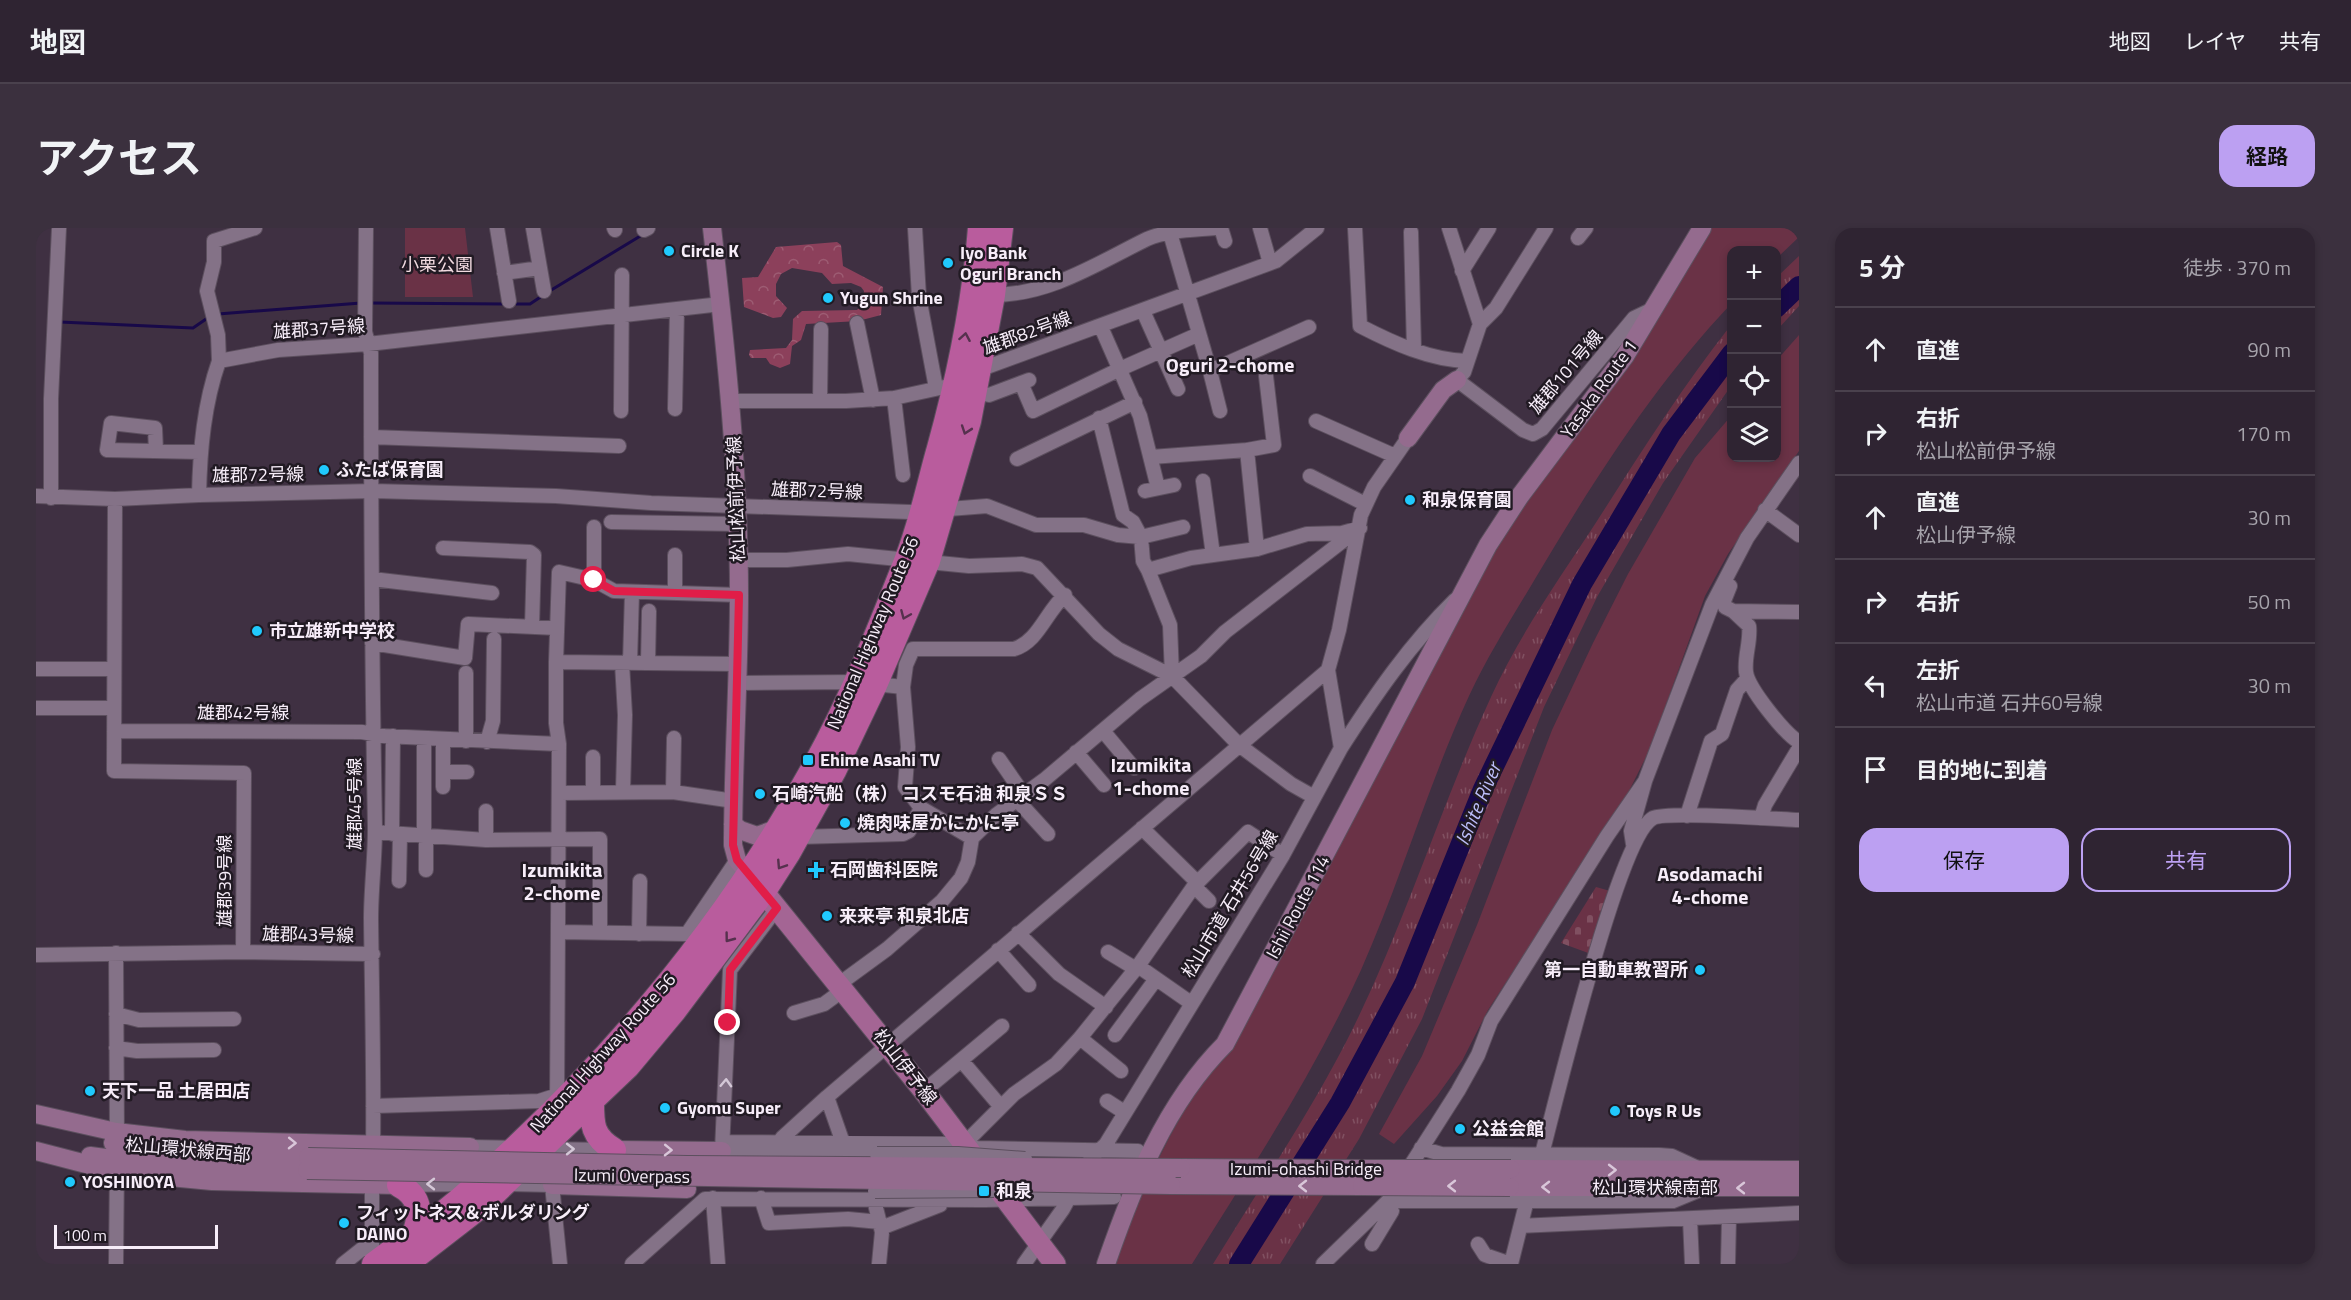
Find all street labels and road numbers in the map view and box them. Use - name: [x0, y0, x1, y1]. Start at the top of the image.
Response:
- street label: 雄郡82号線: [979, 304, 1075, 361]
- street label: 雄郡37号線: [272, 312, 366, 345]
- street label: 雄郡101号線: [1522, 324, 1609, 420]
- street label: Yasaka Route 1: [1554, 334, 1644, 444]
- street label: 松山松前伊予線: [720, 436, 751, 562]
- street label: 雄郡72号線: [212, 460, 304, 489]
- street label: 雄郡72号線: [770, 475, 864, 506]
- street label: National Highway Route 56: [820, 532, 925, 734]
- street label: 雄郡42号線: [197, 699, 289, 726]
- street label: 雄郡45号線: [341, 758, 368, 850]
- street label: 松山市道 石井56号線: [1175, 825, 1284, 983]
- street label: 雄郡39号線: [211, 835, 238, 927]
- street label: Ishii Route 114: [1259, 850, 1336, 963]
- street label: 雄郡43号線: [262, 920, 354, 949]
- street label: National Highway Route 56: [523, 967, 682, 1139]
- street label: 松山伊予線: [867, 1023, 944, 1110]
- street label: 松山環状線西部: [124, 1131, 252, 1168]
- street label: Izumi-ohashi Bridge: [1230, 1155, 1382, 1182]
- street label: Izumi Overpass: [574, 1161, 690, 1190]
- street label: 松山環状線南部: [1592, 1174, 1718, 1201]

